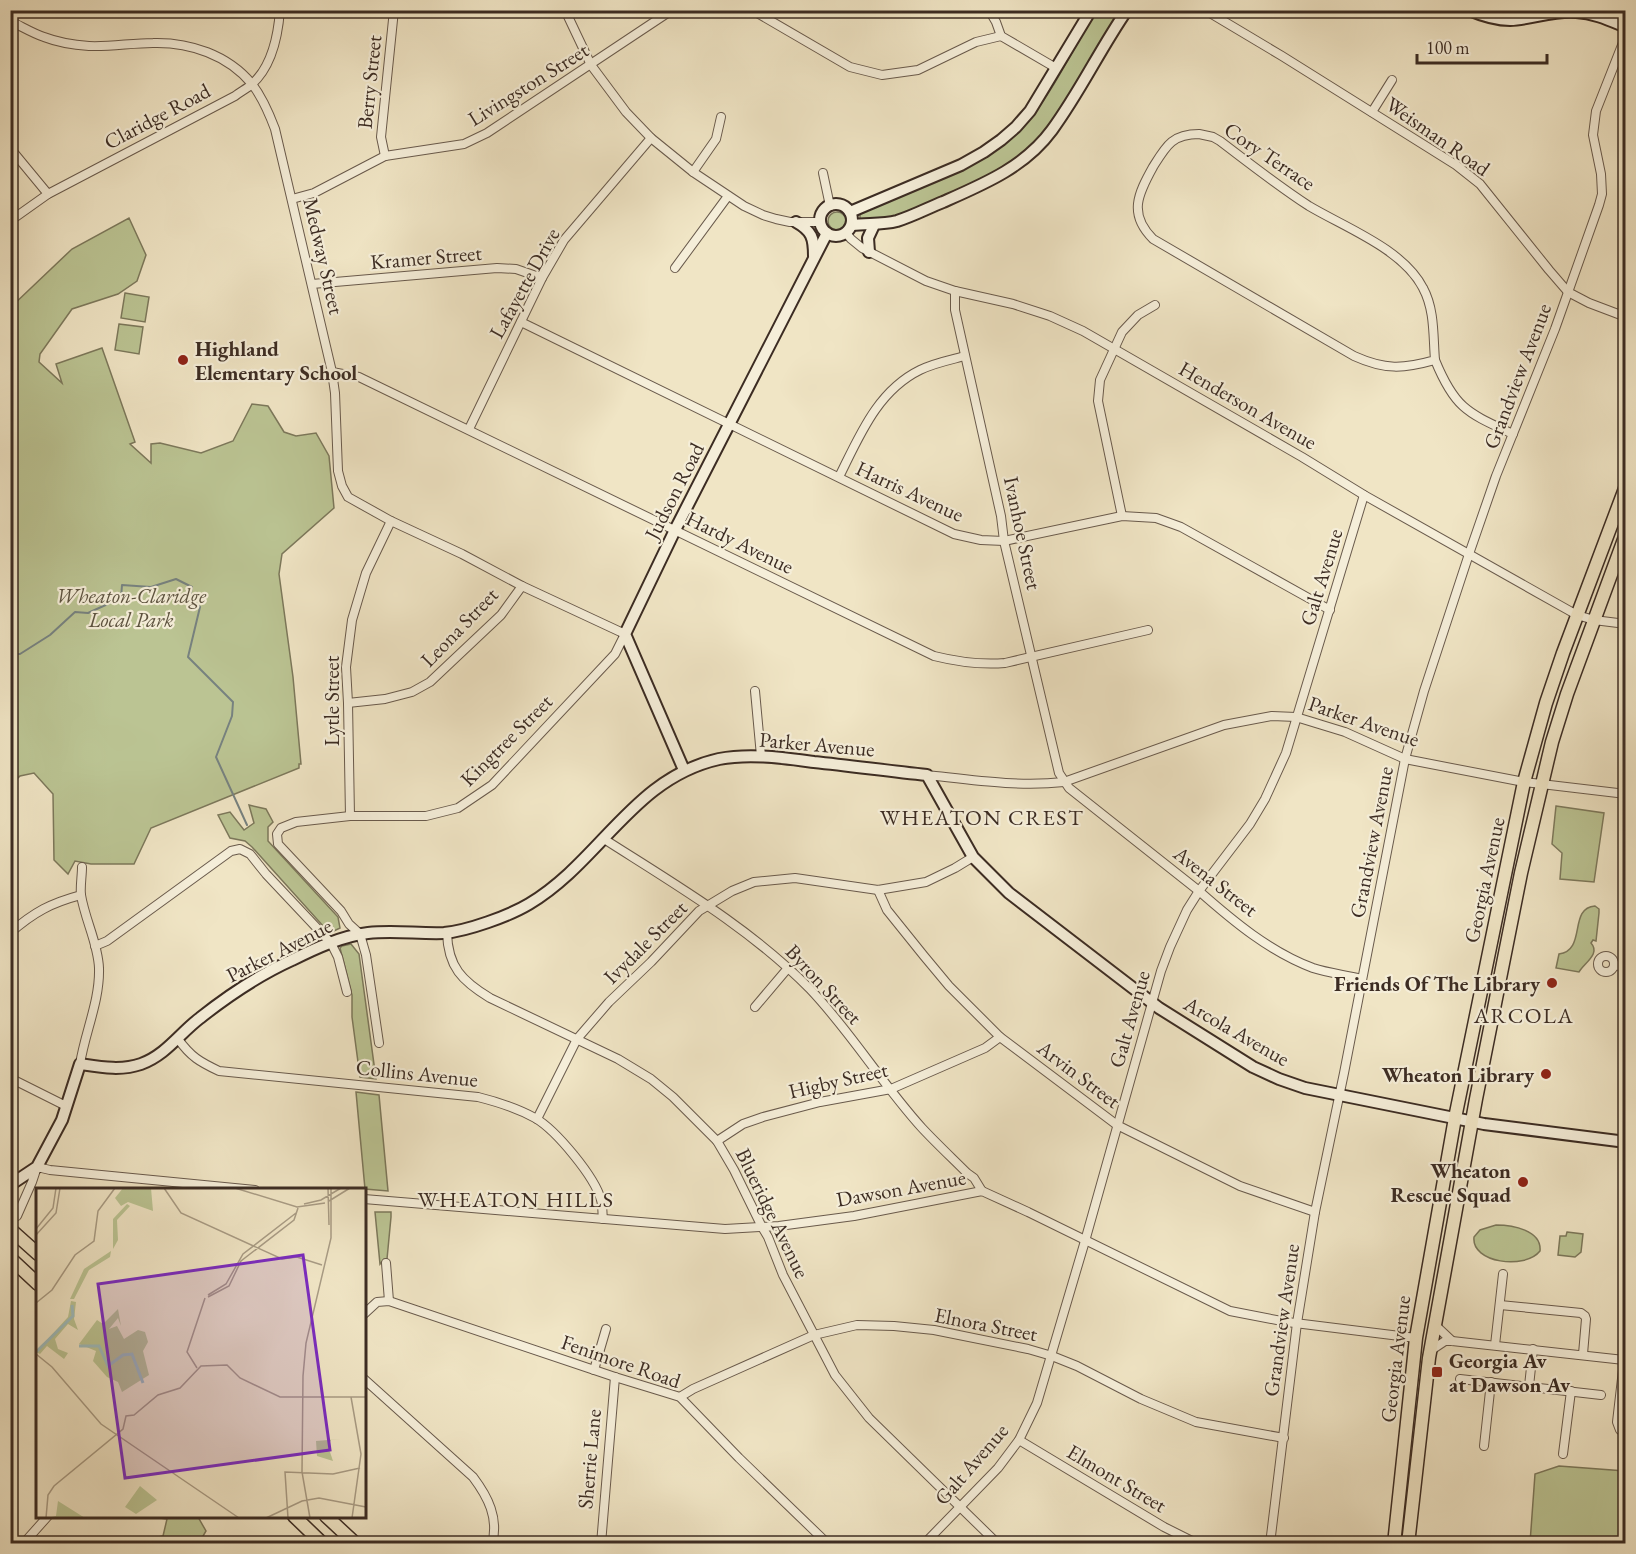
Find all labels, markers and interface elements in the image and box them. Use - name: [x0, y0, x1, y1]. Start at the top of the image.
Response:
- scale bar: [1417, 27, 1548, 65]
- street label: Berry Street: [351, 33, 387, 130]
- street label: Livingston Street: [463, 36, 594, 132]
- text: 100 m: [1426, 36, 1470, 59]
- street label: Claridge Road: [99, 77, 215, 155]
- street label: Weisman Road: [1381, 90, 1496, 182]
- street label: Cory Terrace: [1219, 116, 1321, 196]
- street label: Medway Street: [297, 195, 351, 317]
- street label: Lafayette Drive: [483, 223, 565, 343]
- street label: Kramer Street: [369, 239, 483, 275]
- street label: Grandview Avenue: [1477, 299, 1557, 453]
- place label: Highland Elementary School: [195, 335, 357, 386]
- marker: Highland Elementary School: [176, 353, 190, 367]
- street label: Henderson Avenue: [1174, 355, 1322, 455]
- street label: Judson Road: [637, 438, 710, 546]
- street label: Harris Avenue: [852, 454, 968, 528]
- street label: Ivanhoe Street: [998, 474, 1048, 593]
- street label: Hardy Avenue: [682, 504, 798, 580]
- street label: Galt Avenue: [1294, 525, 1348, 629]
- street label: Leona Street: [414, 581, 504, 673]
- park label: Wheaton-Claridge Local Park: [56, 582, 207, 633]
- street label: Lytle Street: [318, 655, 345, 746]
- street label: Kingtree Street: [454, 688, 558, 792]
- street label: Parker Avenue: [1305, 689, 1423, 753]
- street label: Parker Avenue: [758, 726, 876, 762]
- street label: Grandview Avenue: [1343, 764, 1399, 920]
- district label: WHEATON CREST: [880, 803, 1084, 832]
- street label: Georgia Avenue: [1458, 815, 1510, 945]
- street label: Avena Street: [1168, 839, 1264, 923]
- street label: Ivydale Street: [597, 894, 693, 990]
- street label: Parker Avenue: [221, 912, 337, 988]
- street label: Byron Street: [780, 938, 868, 1030]
- street label: Galt Avenue: [1102, 967, 1156, 1071]
- place label: Friends Of The Library: [1334, 970, 1541, 997]
- marker: Friends Of The Library: [1545, 976, 1559, 990]
- street label: Arcola Avenue: [1178, 989, 1295, 1072]
- district label: ARCOLA: [1473, 1001, 1574, 1030]
- street label: Arvin Street: [1031, 1033, 1126, 1114]
- street label: Collins Avenue: [355, 1053, 479, 1093]
- street label: Higby Street: [786, 1055, 891, 1105]
- place label: Wheaton Library: [1382, 1061, 1535, 1088]
- marker: Wheaton Library: [1539, 1067, 1553, 1081]
- street label: Blueridge Avenue: [730, 1144, 816, 1282]
- place label: Wheaton Rescue Squad: [1391, 1157, 1511, 1208]
- street label: Dawson Avenue: [834, 1163, 968, 1213]
- marker: Wheaton Rescue Squad: [1516, 1175, 1530, 1189]
- district label: WHEATON HILLS: [417, 1185, 615, 1214]
- inset map: [36, 1188, 366, 1518]
- street label: Grandview Avenue: [1257, 1242, 1305, 1398]
- street label: Georgia Avenue: [1374, 1294, 1416, 1424]
- street label: Elnora Street: [932, 1301, 1040, 1347]
- street label: Fenimore Road: [558, 1328, 685, 1394]
- place label: Georgia Av at Dawson Av: [1449, 1347, 1571, 1398]
- marker: Georgia Av at Dawson Av: [1430, 1365, 1444, 1379]
- street label: Sherrie Lane: [571, 1408, 607, 1510]
- street label: Galt Avenue: [928, 1417, 1014, 1511]
- street label: Elmont Street: [1062, 1438, 1172, 1519]

